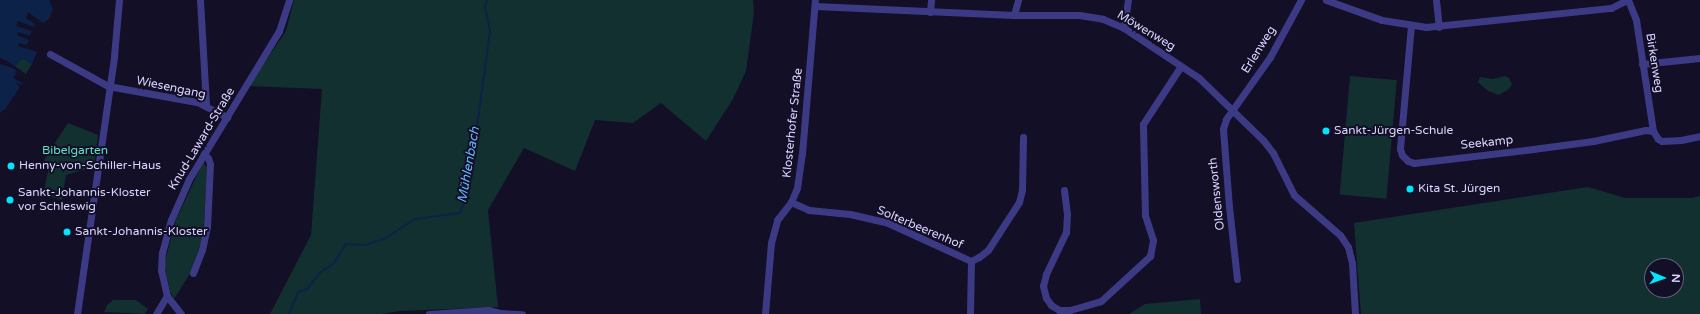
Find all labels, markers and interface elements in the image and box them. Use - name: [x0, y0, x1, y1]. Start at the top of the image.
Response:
- street label: Möwenweg: [1114, 8, 1178, 54]
- street label: Erlenweg: [1239, 24, 1279, 76]
- street label: Birkenweg: [1642, 32, 1666, 94]
- street label: Klosterhofer Straße: [780, 67, 806, 179]
- street label: Wiesengang: [135, 74, 207, 102]
- street label: Knud-Laward-Straße: [166, 85, 238, 193]
- place label: Sankt-Jürgen-Schule: [1334, 124, 1453, 138]
- water label: Mühlenbach: [455, 126, 483, 204]
- marker: Sankt-Jürgen-Schule: [1321, 126, 1331, 136]
- street label: Seekamp: [1460, 133, 1514, 153]
- park label: Bibelgarten: [42, 144, 108, 158]
- street label: Oldensworth: [1206, 157, 1228, 231]
- place label: Henny-von-Schiller-Haus: [19, 159, 161, 173]
- marker: Henny-von-Schiller-Haus: [6, 161, 16, 171]
- place label: Kita St. Jürgen: [1418, 182, 1500, 196]
- marker: Kita St. Jürgen: [1405, 184, 1415, 194]
- place label: Sankt-Johannis-Kloster vor Schleswig: [18, 186, 151, 214]
- marker: Sankt-Johannis-Kloster vor Schleswig: [5, 195, 15, 205]
- street label: Solterbeerenhof: [875, 203, 965, 253]
- place label: Sankt-Johannis-Kloster: [75, 225, 208, 239]
- marker: Sankt-Johannis-Kloster: [62, 227, 72, 237]
- north arrow: [1644, 258, 1684, 298]
- text: N: [1669, 274, 1682, 283]

